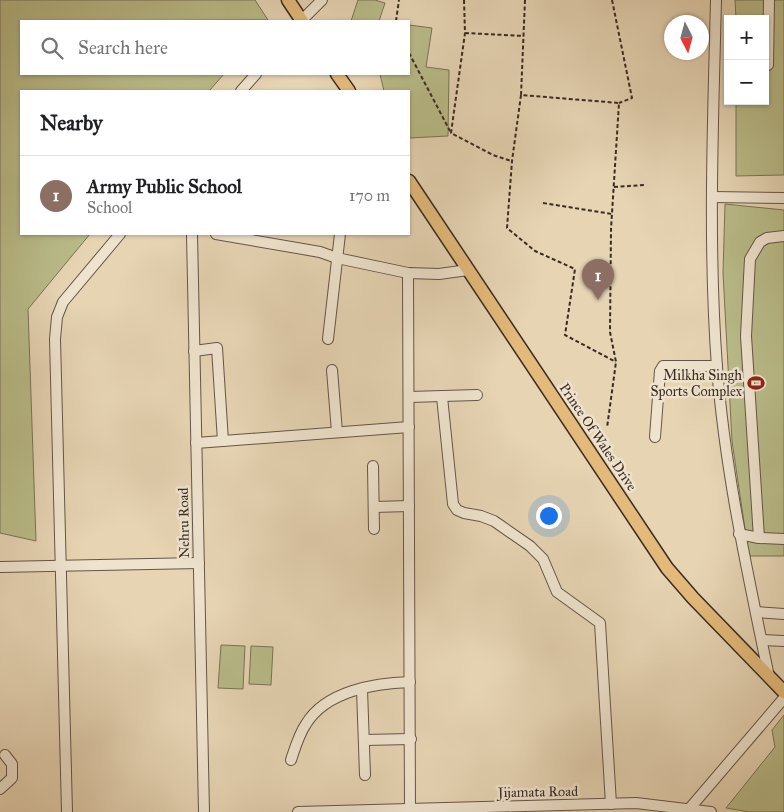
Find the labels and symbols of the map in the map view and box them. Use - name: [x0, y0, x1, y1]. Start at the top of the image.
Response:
- north arrow: [664, 15, 709, 60]
- pin: 1: [582, 259, 614, 300]
- place label: Milkha Singh Sports Complex: [650, 367, 743, 400]
- sports icon: Milkha Singh Sports Complex: [746, 373, 766, 393]
- street label: Prince Of Wales Drive: [556, 380, 640, 494]
- street label: Nehru Road: [175, 487, 193, 559]
- your location: [536, 503, 562, 529]
- street label: Jijamata Road: [496, 783, 578, 802]

